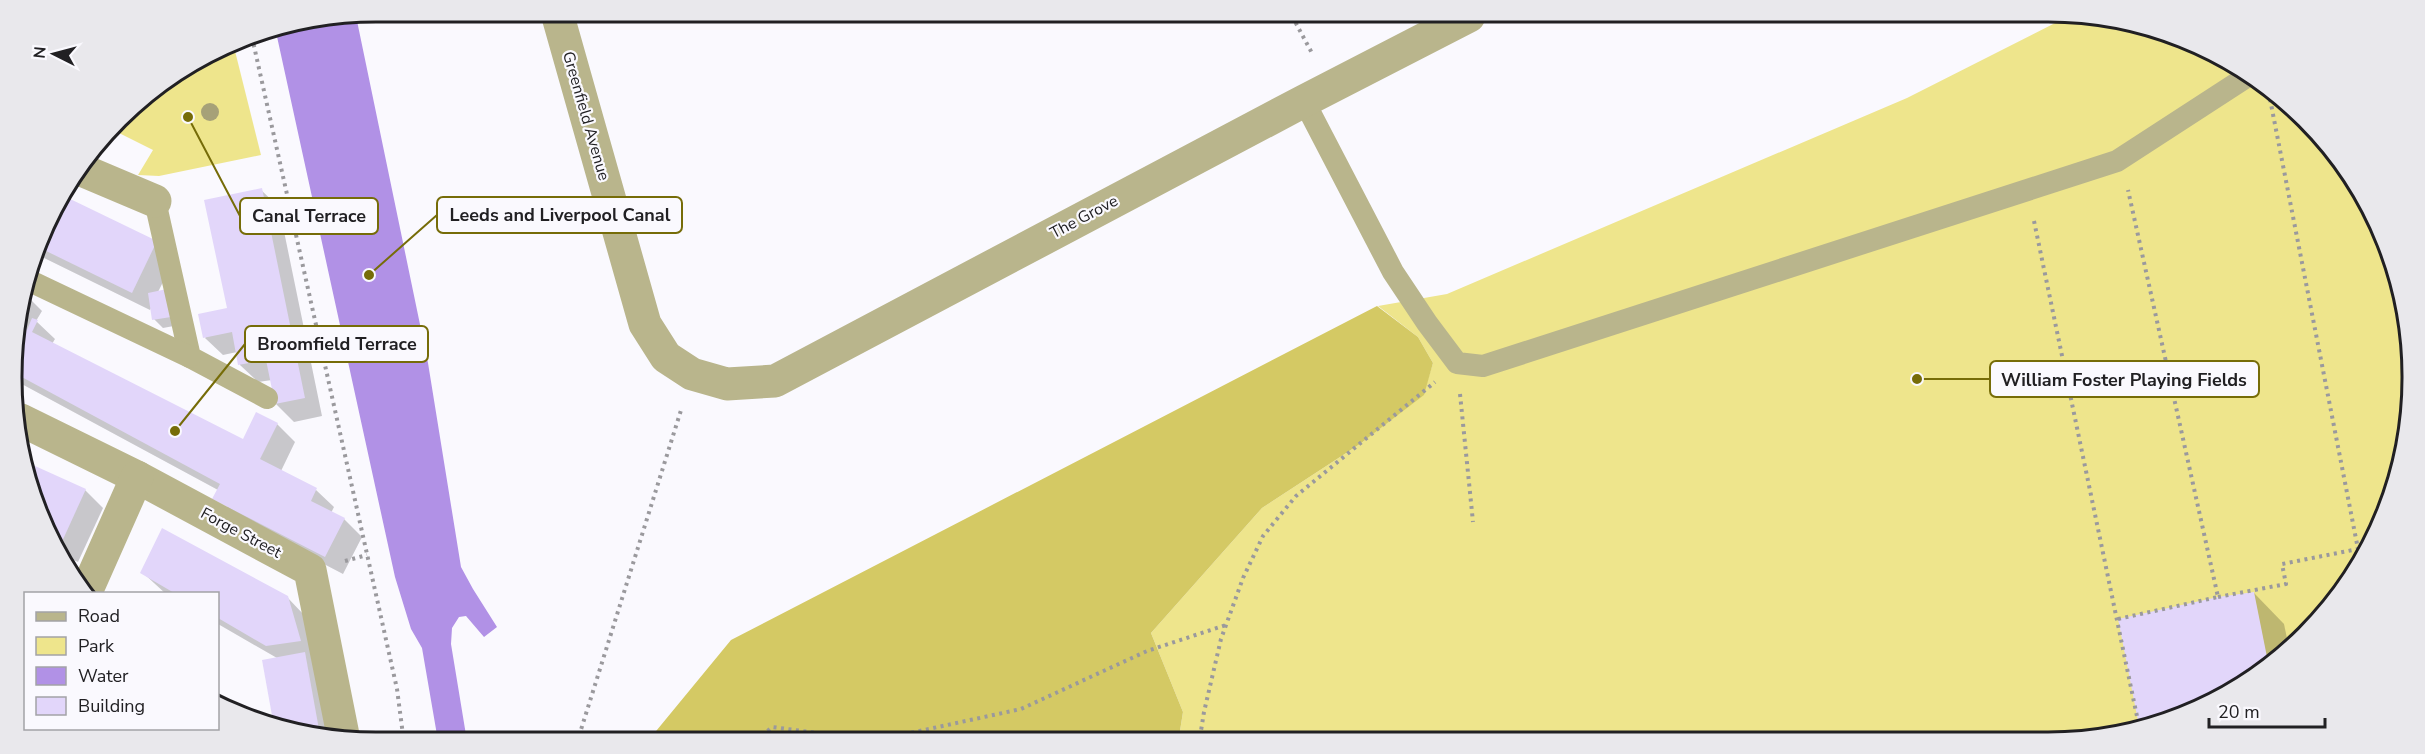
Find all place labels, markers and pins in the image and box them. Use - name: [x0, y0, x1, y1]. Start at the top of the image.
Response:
- callout: Leeds and Liverpool Canal: [437, 197, 682, 233]
- callout: Canal Terrace: [240, 198, 378, 234]
- callout: Broomfield Terrace: [245, 326, 428, 362]
- callout: William Foster Playing Fields: [1990, 361, 2259, 397]

